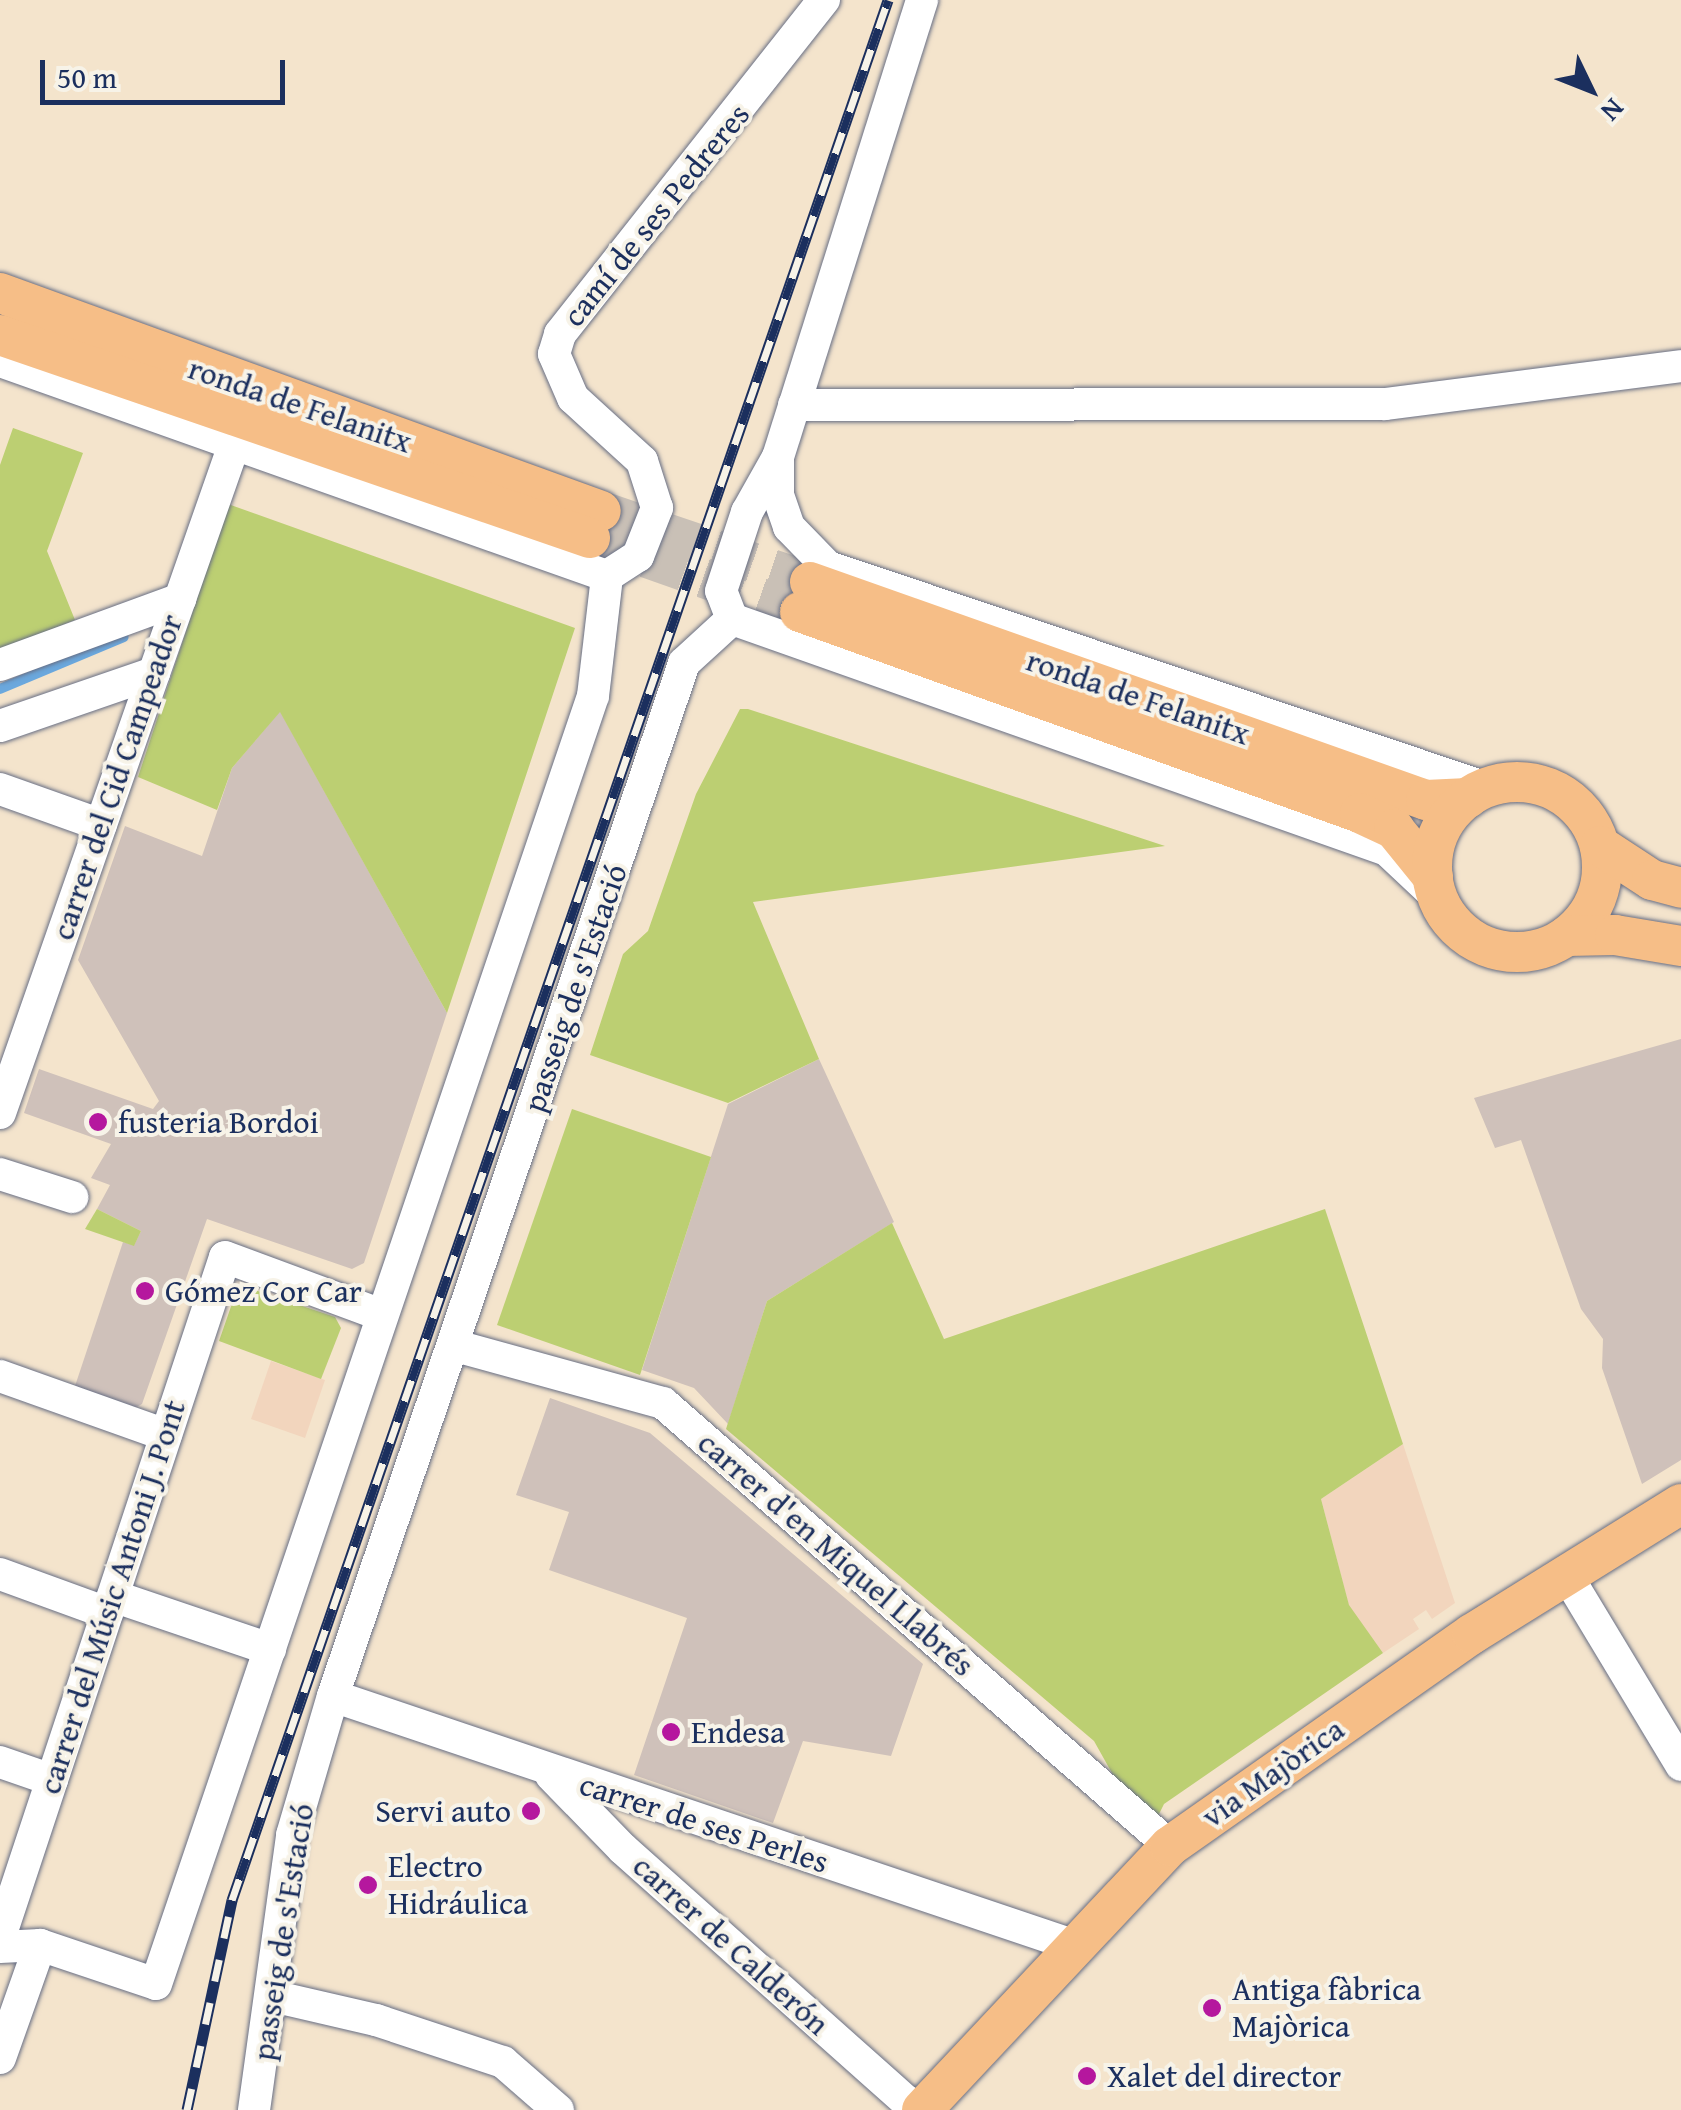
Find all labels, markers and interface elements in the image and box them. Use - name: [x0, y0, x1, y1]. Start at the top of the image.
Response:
- scale bar: [45, 40, 290, 102]
- north arrow: [1541, 40, 1641, 140]
- text: 50 m: [57, 55, 117, 99]
- text: N: [1592, 90, 1635, 132]
- street label: camí de ses Pedreres: [554, 96, 758, 334]
- street label: ronda de Felanitx: [183, 349, 417, 461]
- street label: carrer del Cid Campeador: [43, 609, 191, 945]
- street label: ronda de Felanitx: [1021, 641, 1255, 753]
- street label: passeig de s'Estació: [515, 859, 635, 1117]
- place label: fusteria Bordoi: [118, 1103, 319, 1141]
- marker: fusteria Bordoi: [87, 1111, 109, 1133]
- place label: Gómez Cor Car: [165, 1272, 362, 1310]
- marker: Gómez Cor Car: [134, 1280, 156, 1302]
- street label: carrer del Músic Antoni J. Pont: [30, 1395, 194, 1799]
- street label: carrer d'en Miquel Llabrés: [690, 1424, 982, 1684]
- street label: via Majòrica: [1194, 1710, 1352, 1836]
- place label: Endesa: [691, 1713, 785, 1751]
- marker: Endesa: [660, 1721, 682, 1743]
- street label: carrer de ses Perles: [575, 1765, 833, 1881]
- place label: Servi auto: [375, 1792, 511, 1830]
- marker: Servi auto: [520, 1800, 542, 1822]
- street label: passeig de s'Estació: [244, 1801, 322, 2063]
- street label: carrer de Calderón: [625, 1847, 837, 2043]
- place label: Electro Hidráulica: [388, 1848, 528, 1923]
- marker: Electro Hidráulica: [357, 1874, 379, 1896]
- place label: Antiga fàbrica Majòrica: [1232, 1971, 1421, 2046]
- marker: Antiga fàbrica Majòrica: [1201, 1997, 1223, 2019]
- place label: Xalet del director: [1107, 2057, 1341, 2095]
- marker: Xalet del director: [1076, 2065, 1098, 2087]

